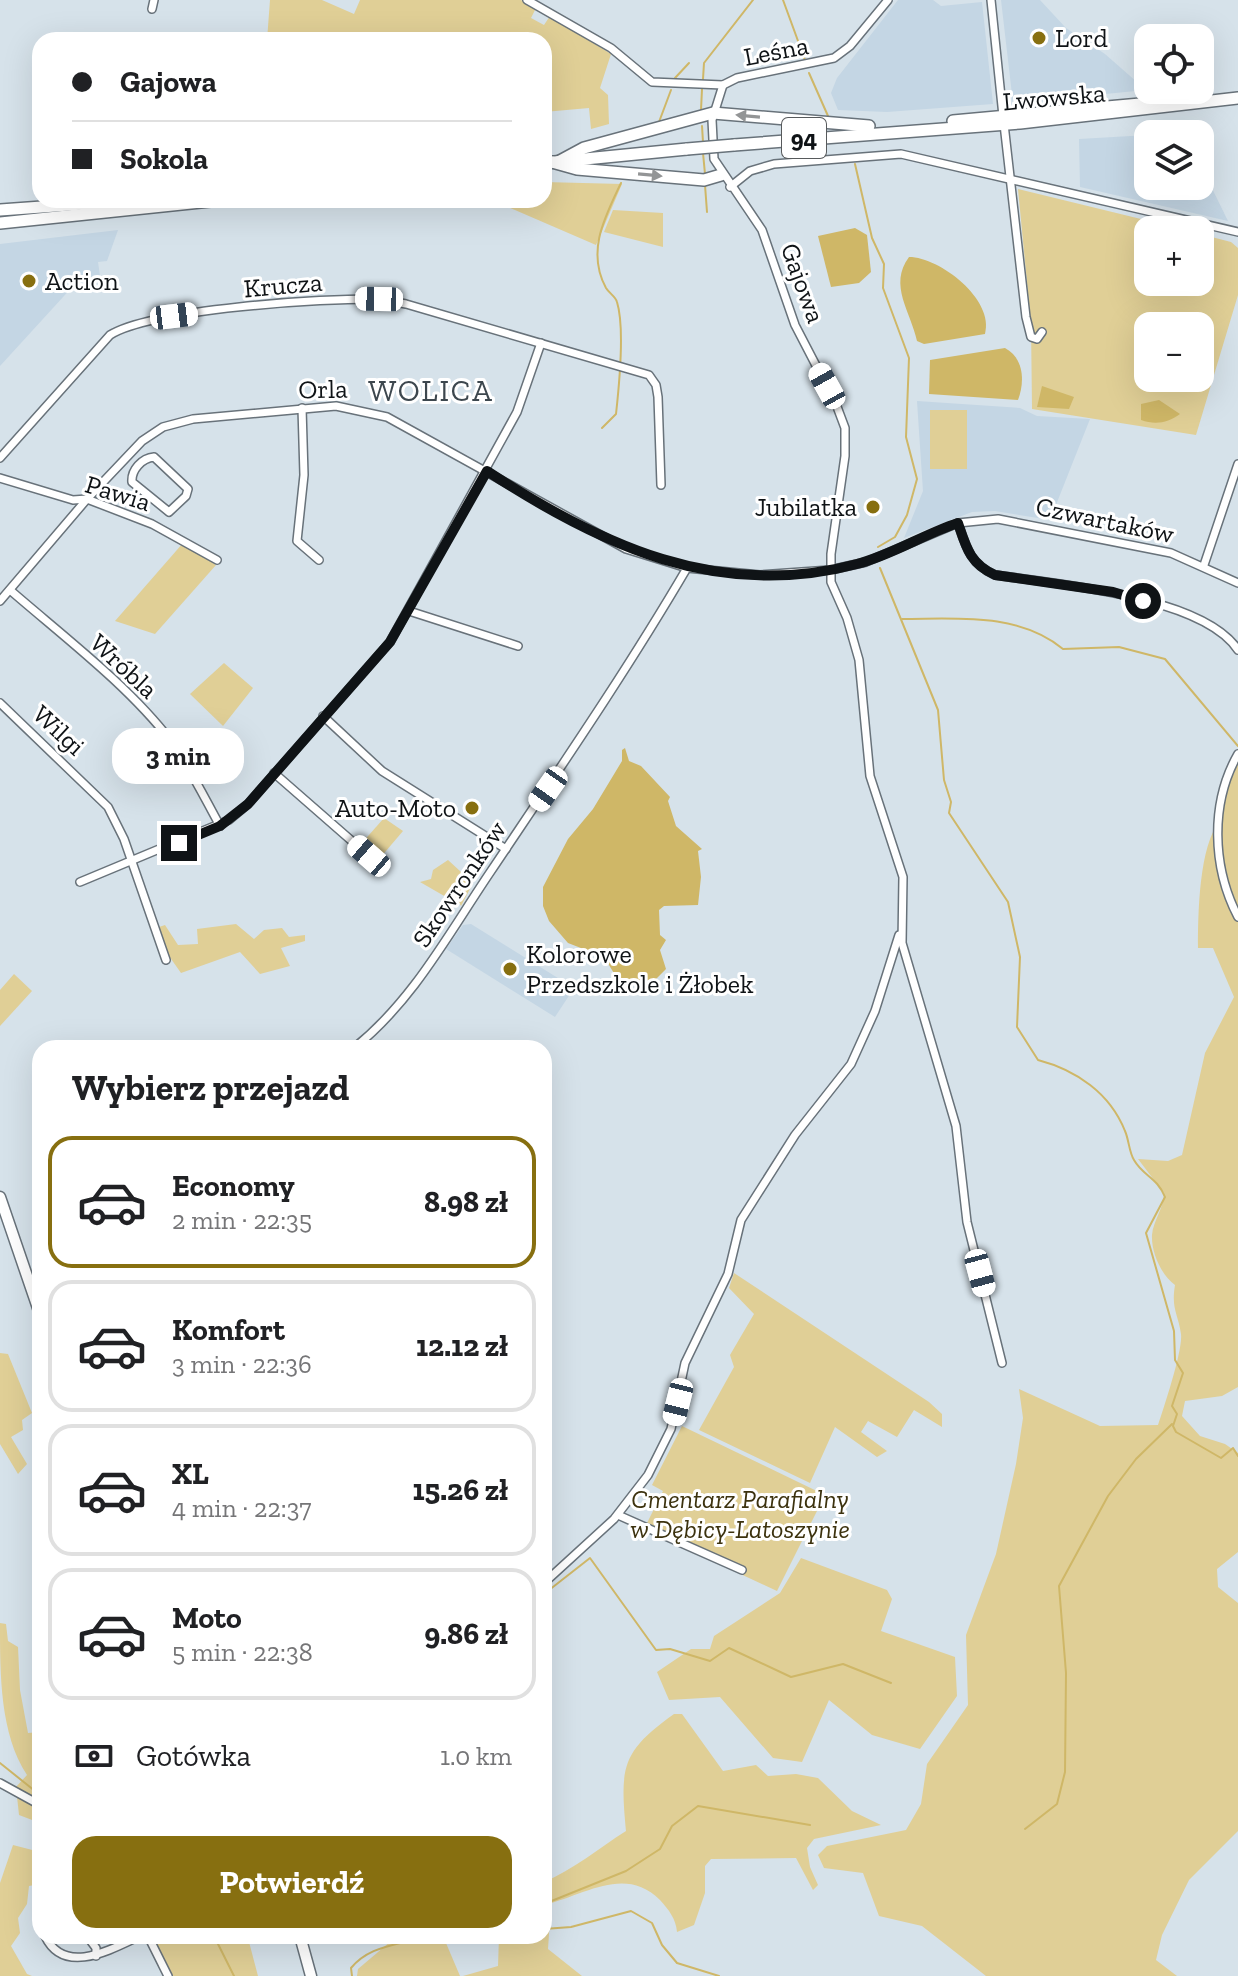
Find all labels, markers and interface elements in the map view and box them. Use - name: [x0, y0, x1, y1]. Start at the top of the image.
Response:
- place label: Lord: [1055, 22, 1108, 54]
- map controls: [1134, 24, 1214, 392]
- button: locate: [1134, 24, 1214, 104]
- street label: Leśna: [741, 29, 812, 73]
- marker: Lord: [1030, 29, 1048, 47]
- text: Gajowa: [120, 64, 217, 100]
- street label: Lwowska: [1001, 77, 1107, 117]
- one-way arrow: [735, 110, 760, 123]
- road number: 94: [782, 118, 826, 158]
- button: layers: [1134, 120, 1214, 200]
- text: Sokola: [120, 141, 208, 177]
- one-way arrow: [638, 169, 663, 182]
- button: +: [1134, 216, 1214, 296]
- street label: Gajowa: [774, 239, 832, 328]
- place label: Action: [45, 265, 119, 297]
- street label: Krucza: [242, 266, 324, 304]
- marker: Action: [20, 272, 38, 290]
- car: [355, 287, 403, 311]
- car: [149, 301, 199, 331]
- button: −: [1134, 312, 1214, 392]
- car: [805, 359, 849, 413]
- street label: Orla: [298, 373, 348, 405]
- district label: WOLICA: [368, 373, 494, 409]
- street label: Pawia: [81, 468, 155, 518]
- street label: Czwartaków: [1033, 490, 1177, 550]
- place label: Jubilatka: [755, 491, 857, 523]
- marker: Jubilatka: [864, 498, 882, 516]
- route start: [1125, 583, 1161, 619]
- street label: Wróbla: [83, 627, 165, 706]
- street label: Wilgi: [26, 698, 92, 762]
- callout: 3 min: [113, 727, 245, 783]
- text: 3 min: [146, 740, 210, 772]
- car: [524, 762, 572, 816]
- place label: Auto-Moto: [335, 792, 456, 824]
- marker: Auto-Moto: [463, 799, 481, 817]
- street label: Skowronków: [405, 815, 513, 953]
- route end: [161, 825, 197, 861]
- car: [343, 831, 395, 881]
- place label: Kolorowe Przedszkole i Żłobek: [526, 938, 754, 1000]
- marker: Kolorowe Przedszkole i Żłobek: [501, 960, 519, 978]
- text: Wybierz przejazd: [72, 1066, 349, 1109]
- icon: car: [76, 1166, 148, 1238]
- text: Economy: [172, 1168, 295, 1204]
- text: 8.98 zł: [424, 1184, 508, 1220]
- text: 2 min · 22:35: [172, 1204, 312, 1236]
- car: [962, 1247, 998, 1299]
- icon: car: [76, 1310, 148, 1382]
- text: Komfort: [172, 1312, 285, 1348]
- text: 12.12 zł: [416, 1328, 508, 1364]
- text: 3 min · 22:36: [172, 1348, 312, 1380]
- car: [661, 1376, 695, 1428]
- icon: car: [76, 1454, 148, 1526]
- text: XL: [172, 1456, 209, 1492]
- text: 15.26 zł: [412, 1472, 508, 1508]
- park label: Cmentarz Parafialny w Dębicy-Latoszynie: [630, 1483, 850, 1545]
- text: 4 min · 22:37: [172, 1492, 312, 1524]
- icon: car: [76, 1598, 148, 1670]
- text: Moto: [172, 1600, 242, 1636]
- text: 9.86 zł: [424, 1616, 508, 1652]
- text: 5 min · 22:38: [172, 1636, 313, 1668]
- icon: cash: [72, 1734, 116, 1778]
- text: Gotówka: [136, 1738, 251, 1774]
- text: 1.0 km: [440, 1740, 512, 1772]
- button: Potwierdź: [72, 1836, 512, 1928]

